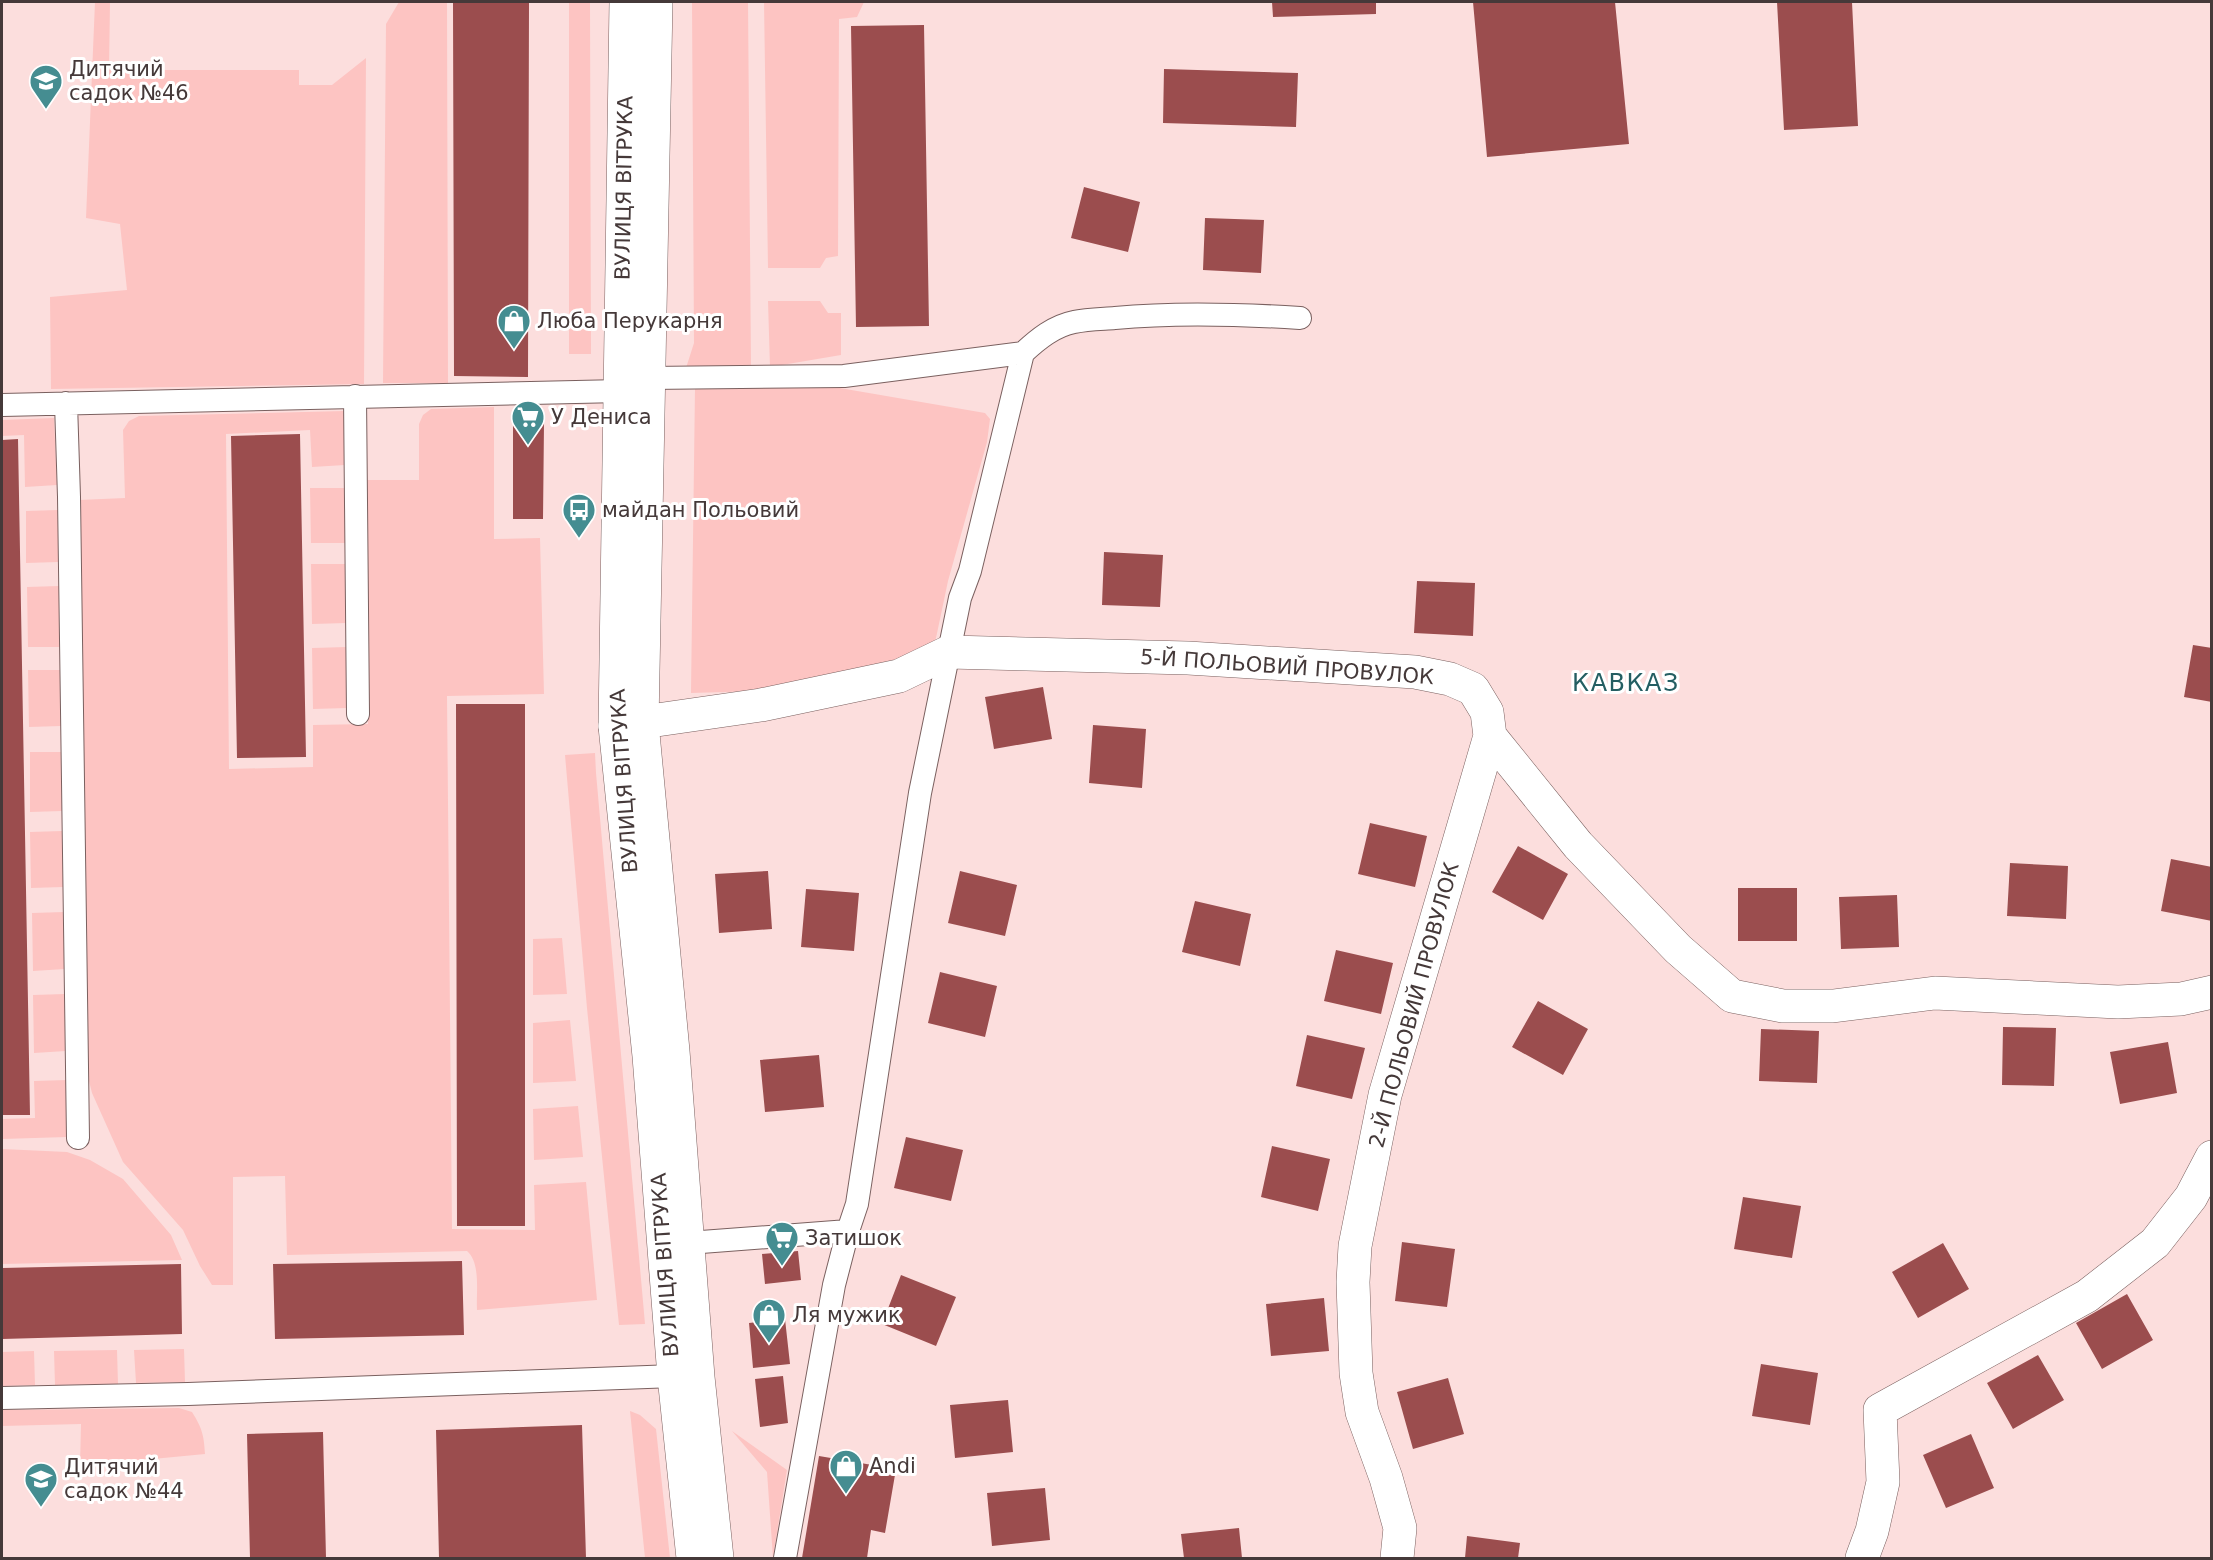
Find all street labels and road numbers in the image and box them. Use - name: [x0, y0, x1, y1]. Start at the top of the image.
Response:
- street label: ВУЛИЦЯ ВІТРУКА: [610, 95, 638, 280]
- street label: 5-Й ПОЛЬОВИЙ ПРОВУЛОК: [1139, 644, 1435, 689]
- street label: ВУЛИЦЯ ВІТРУКА: [606, 688, 642, 874]
- street label: 2-Й ПОЛЬОВИЙ ПРОВУЛОК: [1363, 859, 1464, 1150]
- street label: ВУЛИЦЯ ВІТРУКА: [647, 1172, 683, 1358]

